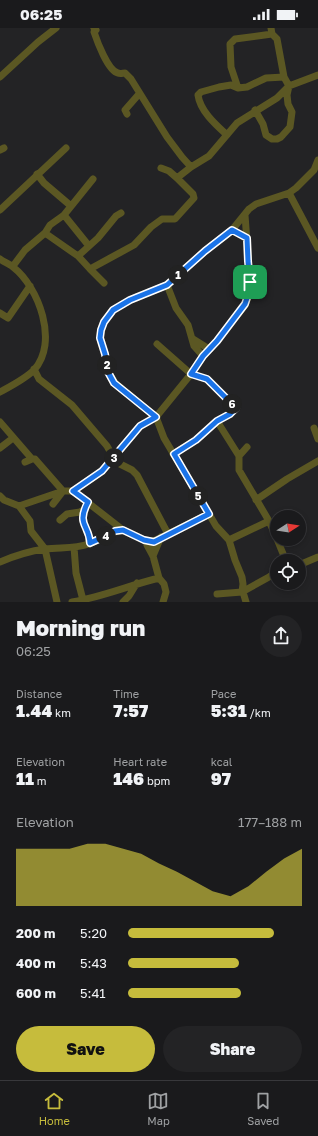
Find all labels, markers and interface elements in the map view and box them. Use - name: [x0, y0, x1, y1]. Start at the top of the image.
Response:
- text: 06:25: [20, 5, 62, 23]
- pin: 1: [168, 265, 188, 285]
- pin: [233, 265, 267, 299]
- text: 1: [175, 268, 181, 281]
- icon: arrive: [239, 271, 261, 293]
- pin: 2: [97, 355, 117, 375]
- text: 2: [104, 358, 110, 371]
- pin: 6: [222, 394, 242, 414]
- text: 6: [229, 397, 236, 410]
- pin: 3: [104, 448, 124, 468]
- text: 3: [111, 451, 117, 464]
- pin: 5: [188, 486, 208, 506]
- text: 5: [195, 489, 201, 502]
- north arrow: [270, 510, 306, 546]
- map controls: [270, 510, 306, 590]
- pin: 4: [96, 526, 116, 546]
- text: 4: [103, 529, 109, 542]
- button: locate: [270, 554, 306, 590]
- text: Morning run: [16, 614, 145, 641]
- button: share: [260, 615, 302, 657]
- text: 06:25: [16, 643, 51, 659]
- text: Distance: [16, 687, 62, 700]
- text: Time: [113, 687, 139, 700]
- text: Pace: [211, 687, 236, 700]
- text: 1.44: [16, 700, 52, 721]
- text: 7:57: [113, 700, 148, 721]
- text: 5:31: [211, 700, 247, 721]
- text: km: [52, 706, 71, 719]
- text: /km: [247, 706, 271, 719]
- text: Elevation: [16, 755, 65, 768]
- text: Heart rate: [113, 755, 167, 768]
- text: kcal: [211, 755, 232, 768]
- text: 11: [16, 768, 34, 789]
- text: 146: [113, 768, 144, 789]
- text: 97: [211, 768, 231, 789]
- text: m: [34, 774, 46, 787]
- text: bpm: [144, 774, 170, 787]
- text: Elevation: [16, 814, 74, 830]
- text: 177–188 m: [238, 814, 302, 830]
- text: 200 m: [16, 925, 55, 941]
- text: 5:20: [80, 925, 107, 941]
- text: 400 m: [16, 955, 56, 971]
- text: 5:43: [80, 955, 107, 971]
- text: 600 m: [16, 985, 56, 1001]
- text: 5:41: [80, 985, 106, 1001]
- button: Save: [16, 1026, 155, 1072]
- button: Share: [163, 1026, 302, 1072]
- tab: Home: [39, 1090, 70, 1127]
- tab: Map: [147, 1090, 170, 1127]
- tab: Saved: [247, 1090, 279, 1127]

